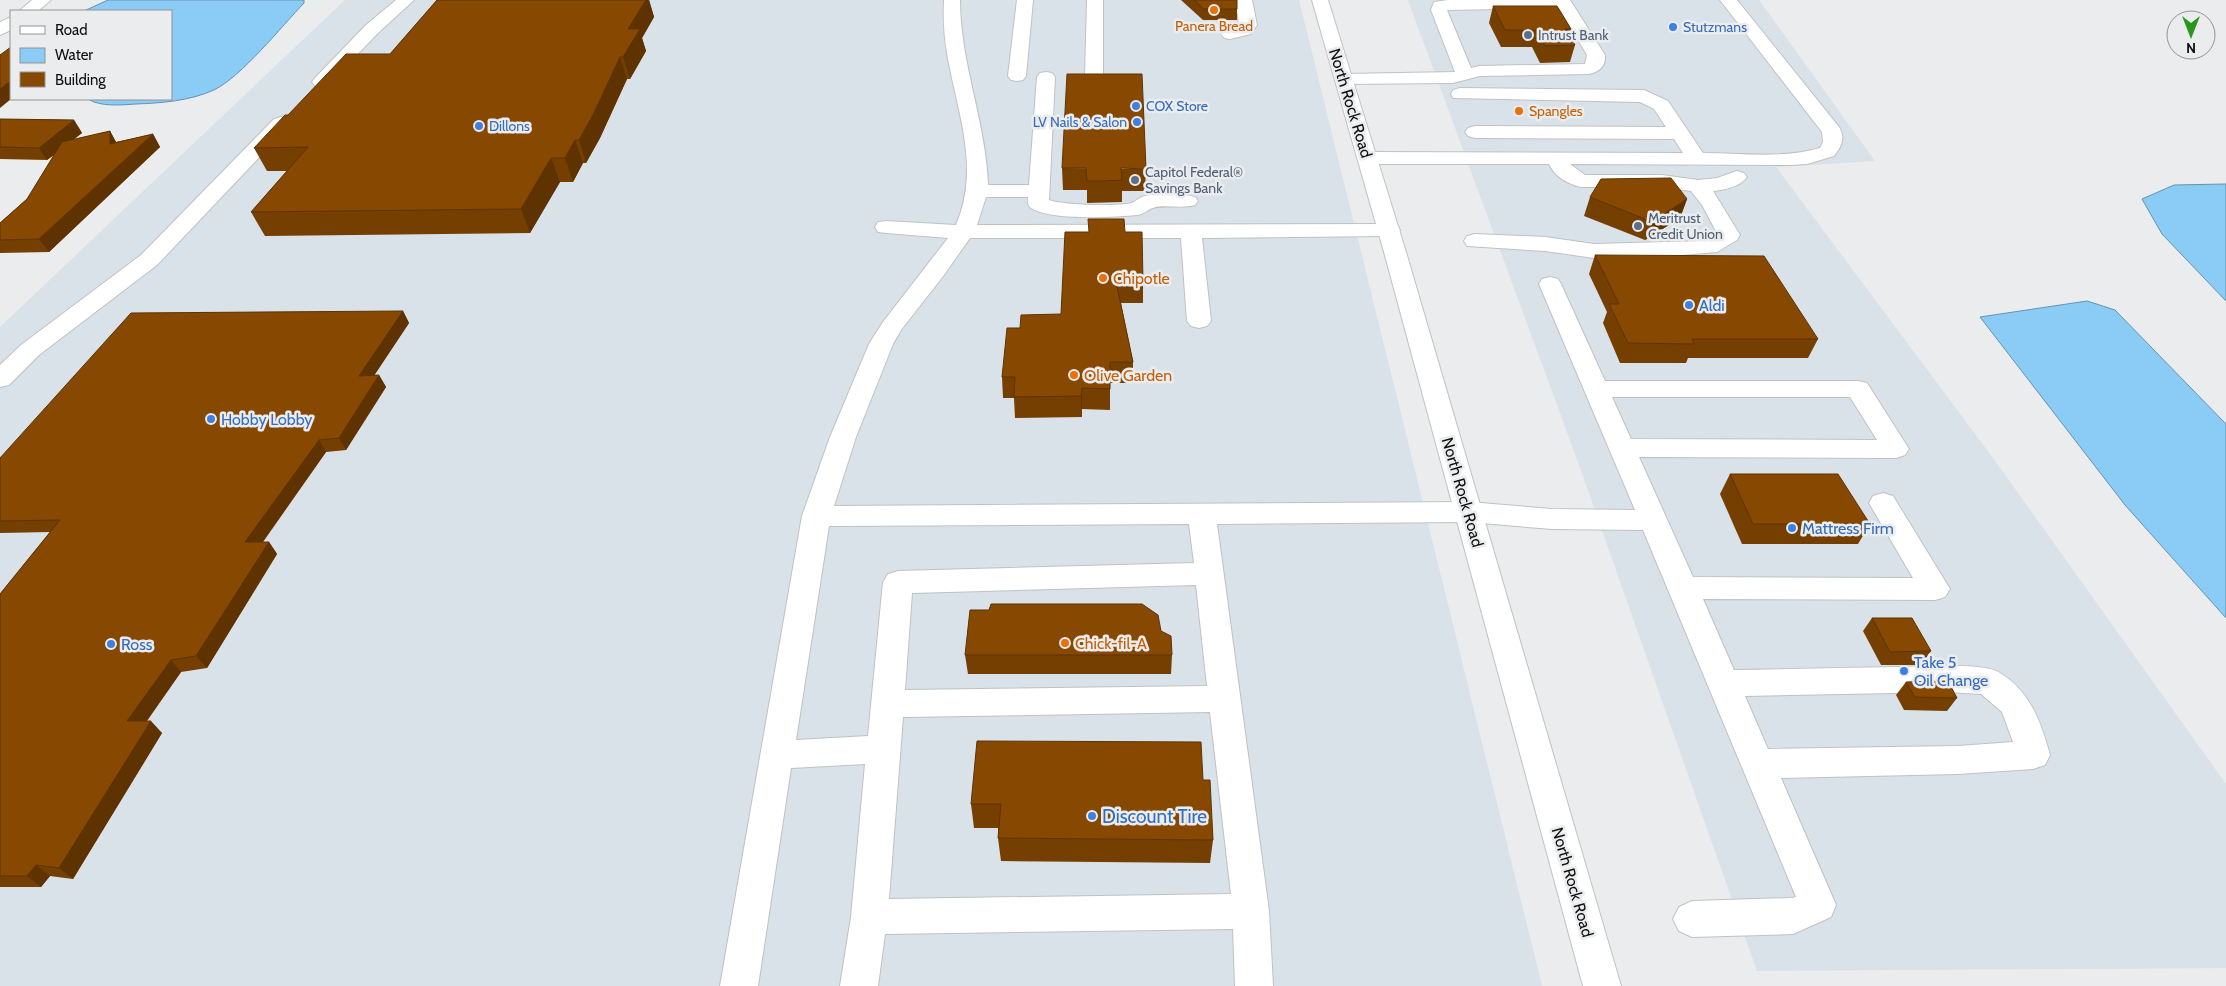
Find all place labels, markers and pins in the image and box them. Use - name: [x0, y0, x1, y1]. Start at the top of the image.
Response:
- marker: Panera Bread: [1208, 4, 1220, 16]
- place label: Panera Bread: [1175, 17, 1253, 35]
- place label: Stutzmans: [1683, 18, 1747, 36]
- marker: Stutzmans: [1667, 21, 1679, 33]
- place label: Intrust Bank: [1538, 26, 1609, 44]
- marker: Intrust Bank: [1522, 29, 1534, 41]
- place label: COX Store: [1146, 97, 1208, 115]
- marker: COX Store: [1130, 100, 1142, 112]
- place label: Spangles: [1529, 102, 1583, 120]
- marker: Spangles: [1513, 105, 1525, 117]
- place label: LV Nails & Salon: [1033, 113, 1127, 131]
- marker: LV Nails & Salon: [1131, 116, 1143, 128]
- place label: Dillons: [489, 117, 530, 135]
- marker: Dillons: [473, 120, 485, 132]
- place label: Capitol Federal® Savings Bank: [1145, 163, 1243, 197]
- marker: Capitol Federal® Savings Bank: [1129, 174, 1141, 186]
- place label: Meritrust Credit Union: [1648, 209, 1723, 243]
- marker: Meritrust Credit Union: [1632, 220, 1644, 232]
- place label: Chipotle: [1113, 269, 1170, 288]
- marker: Chipotle: [1097, 272, 1109, 284]
- place label: Aldi: [1699, 296, 1725, 315]
- marker: Aldi: [1683, 299, 1695, 311]
- place label: Olive Garden: [1084, 366, 1172, 385]
- marker: Olive Garden: [1068, 369, 1080, 381]
- place label: Hobby Lobby: [221, 410, 312, 429]
- marker: Hobby Lobby: [205, 413, 217, 425]
- place label: Mattress Firm: [1802, 519, 1894, 538]
- marker: Mattress Firm: [1786, 522, 1798, 534]
- place label: Chick-fil-A: [1075, 634, 1147, 653]
- place label: Ross: [121, 635, 153, 654]
- marker: Chick-fil-A: [1059, 637, 1071, 649]
- marker: Ross: [105, 638, 117, 650]
- place label: Take 5 Oil Change: [1914, 653, 1988, 690]
- marker: Take 5 Oil Change: [1898, 665, 1910, 677]
- place label: Discount Tire: [1102, 805, 1207, 828]
- marker: Discount Tire: [1086, 810, 1098, 822]

